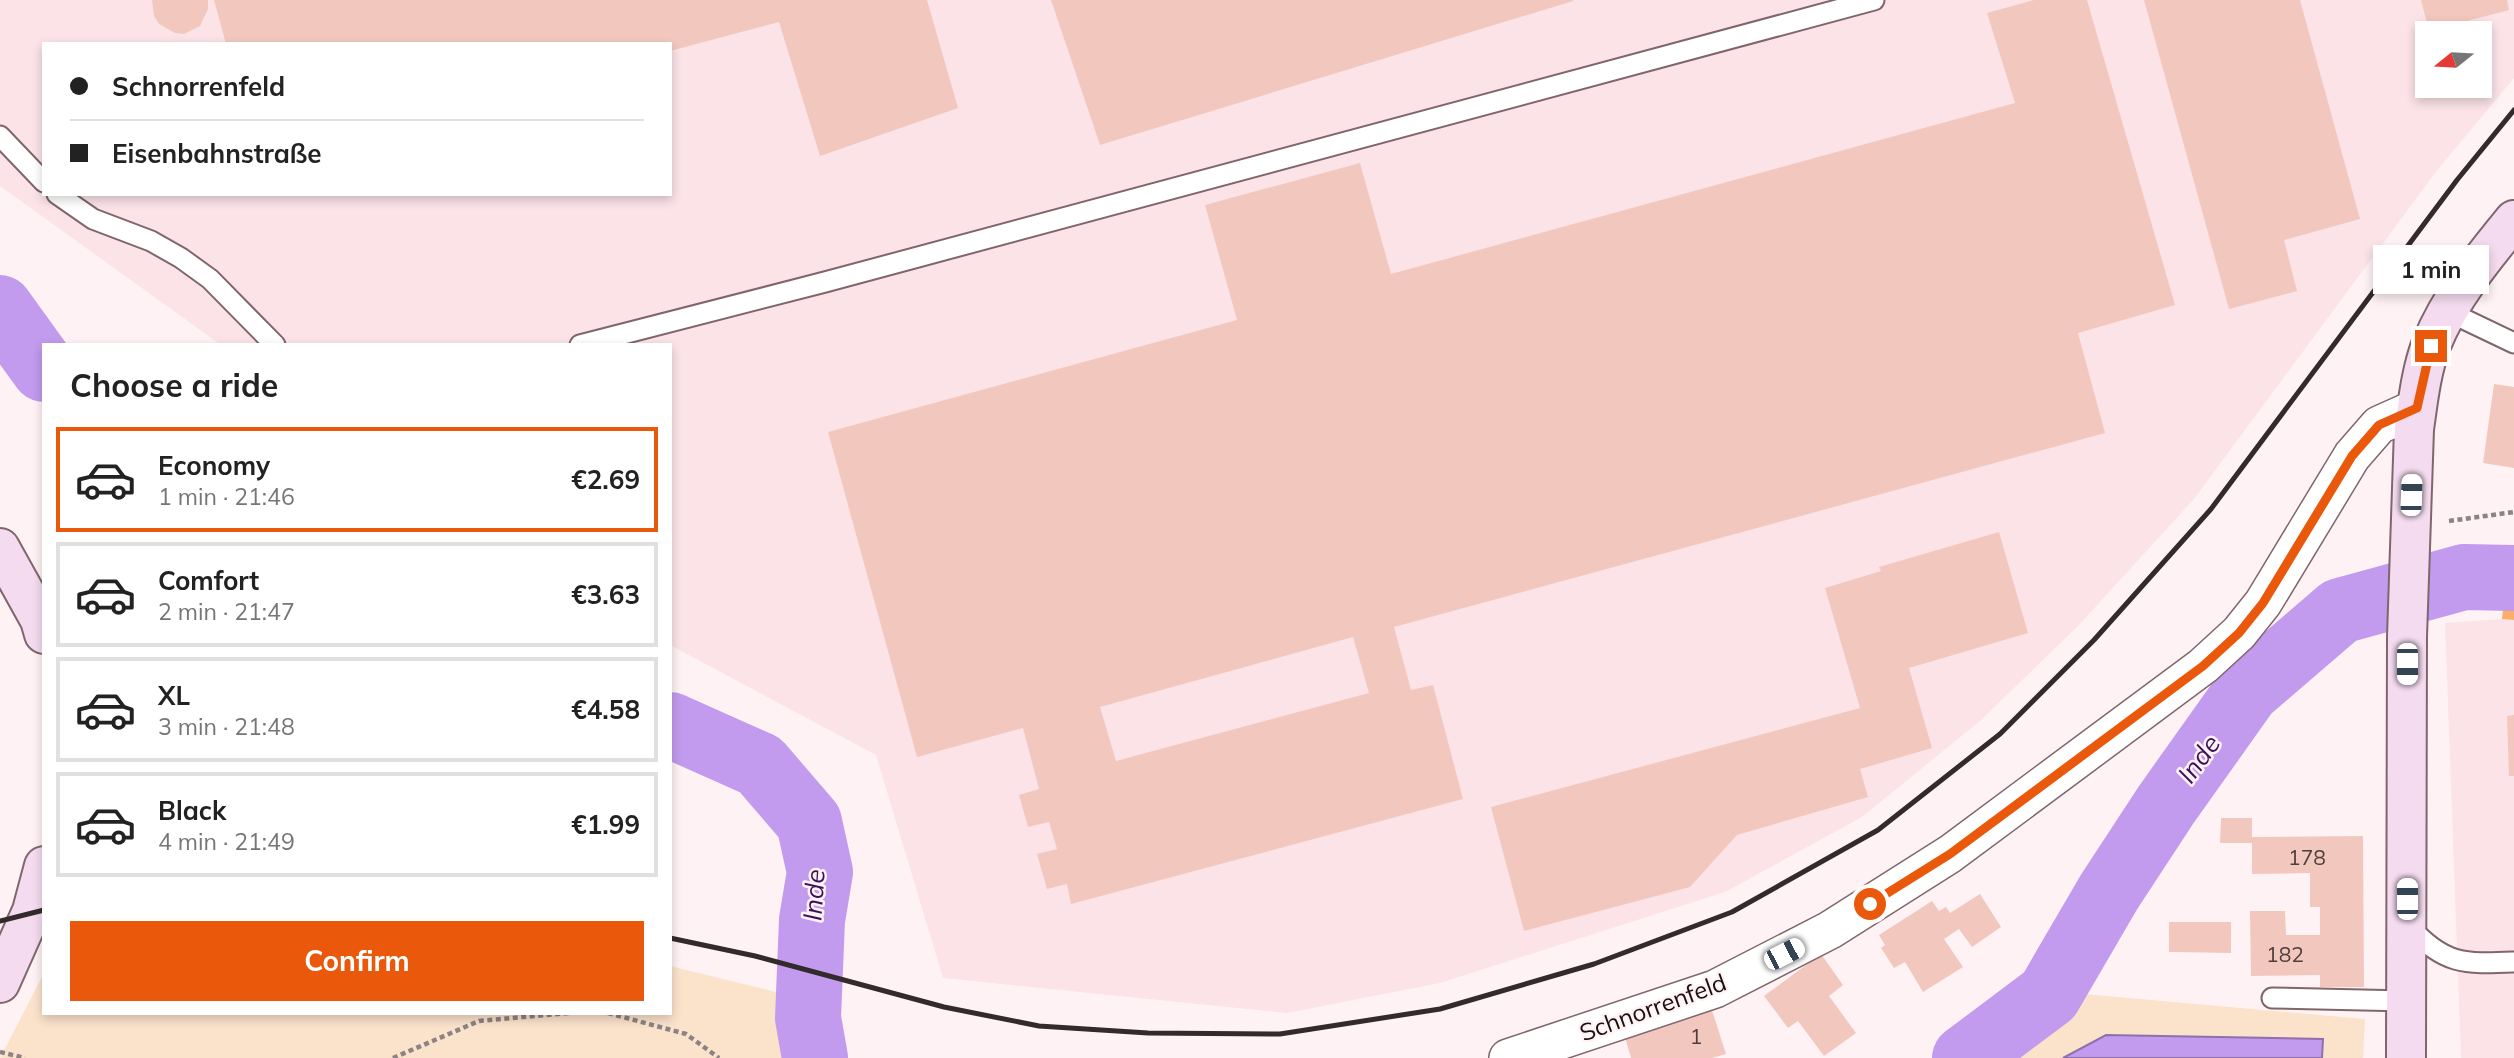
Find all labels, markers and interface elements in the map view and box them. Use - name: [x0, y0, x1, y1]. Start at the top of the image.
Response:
- north arrow: [2415, 21, 2492, 98]
- map controls: [2415, 21, 2492, 98]
- text: Schnorrenfeld: [112, 70, 285, 103]
- text: Eisenbahnstraße: [112, 137, 322, 170]
- callout: 1 min: [2373, 244, 2489, 294]
- text: 1 min: [2401, 255, 2461, 284]
- route end: [2415, 330, 2447, 362]
- text: Choose a ride: [70, 365, 278, 405]
- icon: car: [74, 448, 137, 511]
- text: Economy: [158, 449, 270, 482]
- text: €2.69: [571, 463, 640, 496]
- car: [2400, 474, 2423, 516]
- text: 1 min · 21:46: [158, 482, 295, 511]
- icon: car: [74, 563, 137, 626]
- text: Comfort: [158, 564, 259, 597]
- text: €3.63: [571, 578, 640, 611]
- text: 2 min · 21:47: [158, 597, 295, 626]
- car: [2397, 643, 2418, 685]
- icon: car: [74, 678, 137, 741]
- text: XL: [158, 679, 190, 712]
- text: €4.58: [571, 693, 640, 726]
- text: 3 min · 21:48: [158, 712, 295, 741]
- water label: Inde: [2170, 728, 2227, 789]
- icon: car: [74, 793, 137, 856]
- text: Black: [158, 794, 226, 827]
- text: €1.99: [571, 808, 640, 841]
- text: 4 min · 21:49: [158, 827, 295, 856]
- house number: 178: [2288, 844, 2326, 870]
- water label: Inde: [795, 868, 832, 922]
- car: [2397, 878, 2418, 920]
- route start: [1854, 888, 1886, 920]
- button: Confirm: [70, 921, 644, 1001]
- car: [1761, 935, 1808, 973]
- house number: 182: [2266, 941, 2304, 967]
- street label: Schnorrenfeld: [1575, 967, 1730, 1047]
- house number: 1: [1690, 1023, 1702, 1049]

